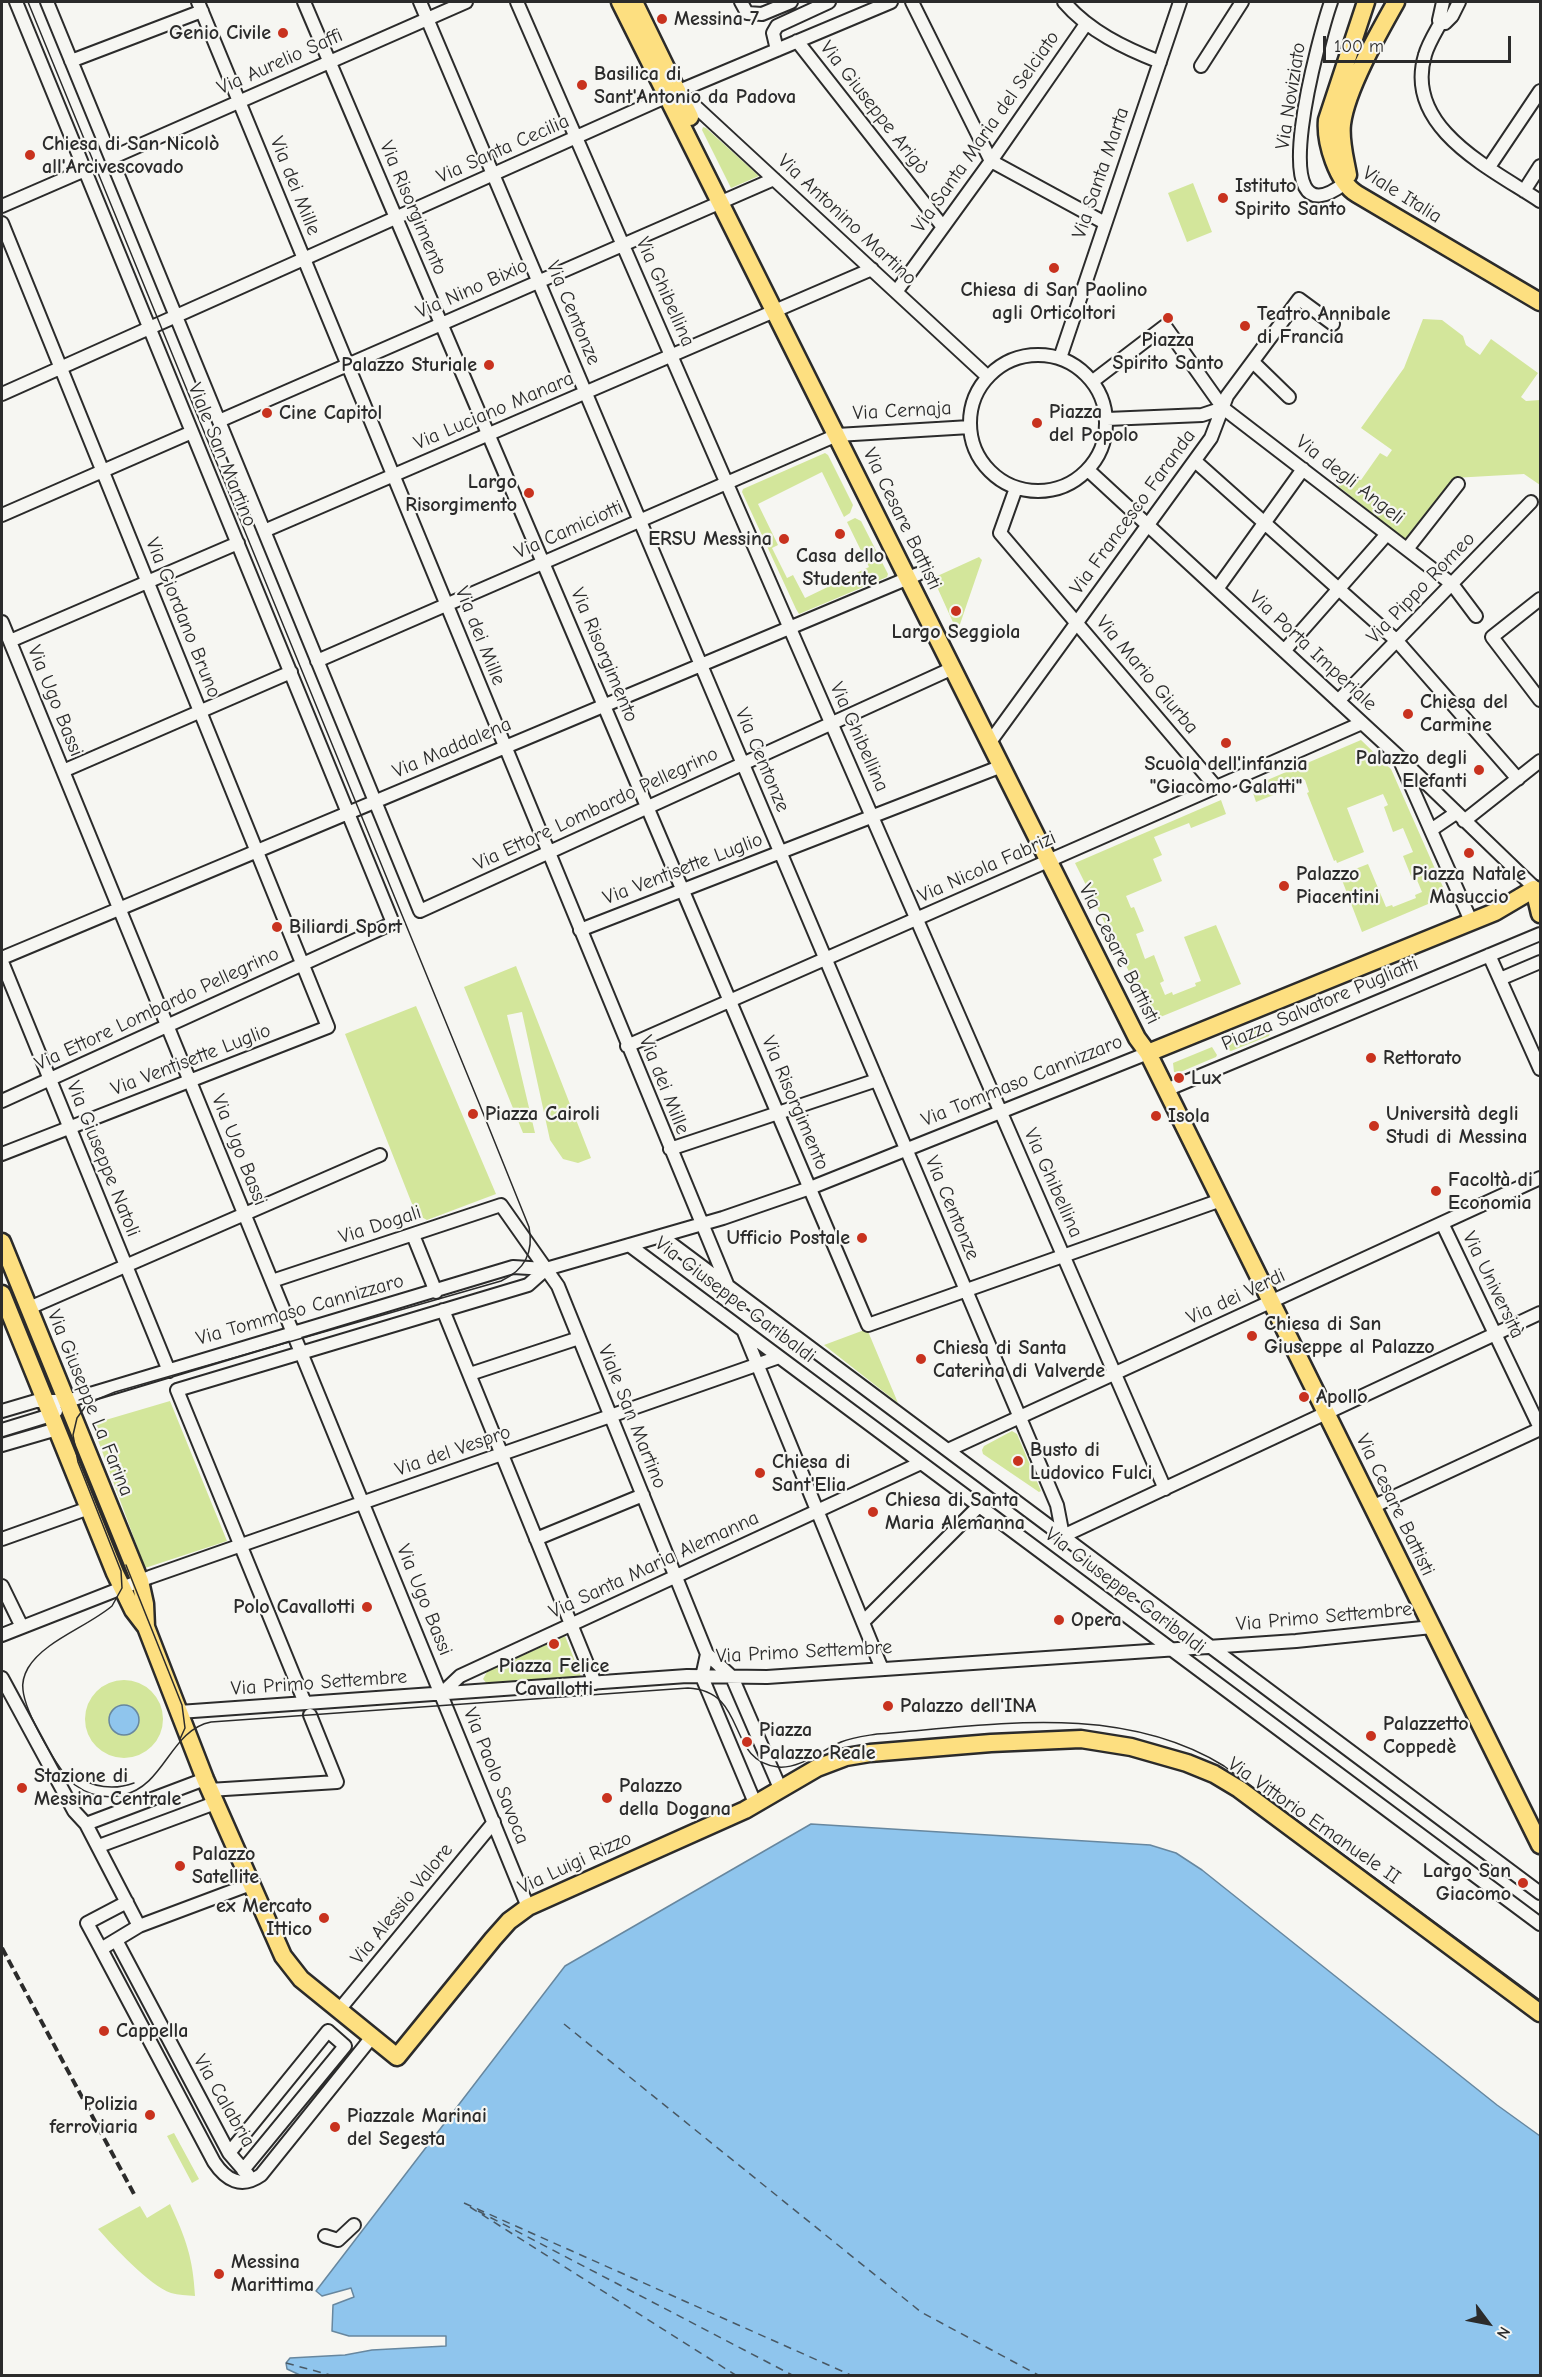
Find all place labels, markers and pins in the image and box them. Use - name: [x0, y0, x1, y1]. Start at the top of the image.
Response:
- place label: Messina 7: [674, 7, 759, 31]
- marker: Messina 7: [655, 12, 669, 26]
- place label: Genio Civile: [169, 21, 271, 45]
- marker: Genio Civile: [276, 26, 290, 40]
- place label: Basilica di Sant'Antonio da Padova: [594, 62, 796, 109]
- marker: Basilica di Sant'Antonio da Padova: [575, 78, 589, 92]
- place label: Chiesa di San Nicolò all'Arcivescovado: [42, 132, 219, 179]
- marker: Chiesa di San Nicolò all'Arcivescovado: [23, 148, 37, 162]
- place label: Istituto Spirito Santo: [1235, 174, 1346, 221]
- marker: Istituto Spirito Santo: [1216, 191, 1230, 205]
- marker: Chiesa di San Paolino agli Orticoltori: [1047, 261, 1061, 275]
- place label: Chiesa di San Paolino agli Orticoltori: [961, 278, 1147, 325]
- place label: Teatro Annibale di Francia: [1257, 302, 1390, 349]
- marker: Piazza Spirito Santo: [1161, 311, 1175, 325]
- marker: Teatro Annibale di Francia: [1238, 319, 1252, 333]
- place label: Piazza Spirito Santo: [1112, 328, 1224, 375]
- place label: Palazzo Sturiale: [341, 353, 477, 377]
- marker: Palazzo Sturiale: [482, 358, 496, 372]
- place label: Piazza del Popolo: [1049, 400, 1138, 447]
- place label: Cine Capitol: [279, 401, 382, 425]
- marker: Cine Capitol: [260, 406, 274, 420]
- marker: Piazza del Popolo: [1030, 416, 1044, 430]
- place label: Largo Risorgimento: [405, 470, 517, 517]
- marker: Largo Risorgimento: [522, 486, 536, 500]
- place label: ERSU Messina: [648, 527, 772, 551]
- marker: Casa dello Studente: [833, 527, 847, 541]
- marker: ERSU Messina: [777, 532, 791, 546]
- place label: Casa dello Studente: [796, 544, 884, 591]
- marker: Largo Seggiola: [949, 604, 963, 618]
- place label: Largo Seggiola: [891, 620, 1021, 644]
- place label: Chiesa del Carmine: [1420, 690, 1508, 737]
- marker: Chiesa del Carmine: [1401, 707, 1415, 721]
- marker: Scuola dell'infanzia "Giacomo Galatti": [1219, 736, 1233, 750]
- place label: Palazzo degli Elefanti: [1356, 746, 1467, 793]
- place label: Scuola dell'infanzia "Giacomo Galatti": [1144, 752, 1308, 799]
- marker: Palazzo degli Elefanti: [1472, 763, 1486, 777]
- marker: Piazza Natale Masuccio: [1462, 846, 1476, 860]
- place label: Palazzo Piacentini: [1296, 862, 1379, 909]
- place label: Piazza Natale Masuccio: [1412, 862, 1526, 909]
- marker: Palazzo Piacentini: [1277, 879, 1291, 893]
- place label: Biliardi Sport: [289, 915, 402, 939]
- marker: Biliardi Sport: [270, 920, 284, 934]
- place label: Rettorato: [1383, 1046, 1461, 1070]
- marker: Rettorato: [1364, 1051, 1378, 1065]
- place label: Lux: [1191, 1066, 1221, 1090]
- marker: Lux: [1172, 1071, 1186, 1085]
- place label: Piazza Cairoli: [485, 1102, 600, 1126]
- place label: Università degli Studi di Messina: [1386, 1102, 1527, 1149]
- place label: Isola: [1168, 1104, 1210, 1128]
- marker: Piazza Cairoli: [466, 1107, 480, 1121]
- marker: Isola: [1149, 1109, 1163, 1123]
- marker: Università degli Studi di Messina: [1367, 1119, 1381, 1133]
- place label: Facoltà di Economia: [1448, 1168, 1533, 1215]
- marker: Facoltà di Economia: [1429, 1184, 1443, 1198]
- place label: Ufficio Postale: [727, 1226, 850, 1250]
- marker: Ufficio Postale: [855, 1231, 869, 1245]
- place label: Chiesa di San Giuseppe al Palazzo: [1264, 1312, 1435, 1359]
- marker: Chiesa di San Giuseppe al Palazzo: [1245, 1329, 1259, 1343]
- place label: Chiesa di Santa Caterina di Valverde: [933, 1336, 1105, 1383]
- marker: Chiesa di Santa Caterina di Valverde: [914, 1352, 928, 1366]
- place label: Apollo: [1316, 1385, 1368, 1409]
- marker: Apollo: [1297, 1390, 1311, 1404]
- place label: Busto di Ludovico Fulci: [1030, 1438, 1152, 1485]
- place label: Chiesa di Sant'Elia: [772, 1450, 850, 1497]
- marker: Busto di Ludovico Fulci: [1011, 1454, 1025, 1468]
- marker: Chiesa di Sant'Elia: [753, 1466, 767, 1480]
- place label: Chiesa di Santa Maria Alemanna: [885, 1488, 1025, 1535]
- marker: Chiesa di Santa Maria Alemanna: [866, 1505, 880, 1519]
- place label: Polo Cavallotti: [233, 1595, 355, 1619]
- marker: Polo Cavallotti: [360, 1600, 374, 1614]
- place label: Opera: [1071, 1608, 1122, 1632]
- marker: Opera: [1052, 1613, 1066, 1627]
- marker: Piazza Felice Cavallotti: [547, 1637, 561, 1651]
- place label: Piazza Felice Cavallotti: [499, 1654, 609, 1701]
- place label: Palazzo dell'INA: [900, 1694, 1036, 1718]
- marker: Palazzo dell'INA: [881, 1699, 895, 1713]
- place label: Palazzetto Coppedè: [1383, 1712, 1469, 1759]
- place label: Piazza Palazzo Reale: [759, 1718, 876, 1765]
- marker: Palazzetto Coppedè: [1364, 1729, 1378, 1743]
- marker: Piazza Palazzo Reale: [740, 1735, 754, 1749]
- place label: Stazione di Messina Centrale: [34, 1764, 181, 1811]
- place label: Palazzo della Dogana: [619, 1774, 731, 1821]
- marker: Stazione di Messina Centrale: [15, 1781, 29, 1795]
- marker: Palazzo della Dogana: [600, 1791, 614, 1805]
- place label: Palazzo Satellite: [192, 1842, 259, 1889]
- marker: Palazzo Satellite: [173, 1859, 187, 1873]
- place label: Largo San Giacomo: [1423, 1859, 1511, 1906]
- marker: Largo San Giacomo: [1516, 1876, 1530, 1890]
- place label: ex Mercato Ittico: [216, 1894, 312, 1941]
- marker: ex Mercato Ittico: [317, 1911, 331, 1925]
- place label: Cappella: [116, 2019, 188, 2043]
- marker: Cappella: [97, 2024, 111, 2038]
- place label: Polizia ferroviaria: [49, 2092, 138, 2139]
- place label: Piazzale Marinai del Segesta: [347, 2104, 487, 2151]
- marker: Polizia ferroviaria: [143, 2108, 157, 2122]
- marker: Piazzale Marinai del Segesta: [328, 2120, 342, 2134]
- place label: Messina Marittima: [231, 2250, 314, 2297]
- marker: Messina Marittima: [212, 2267, 226, 2281]

